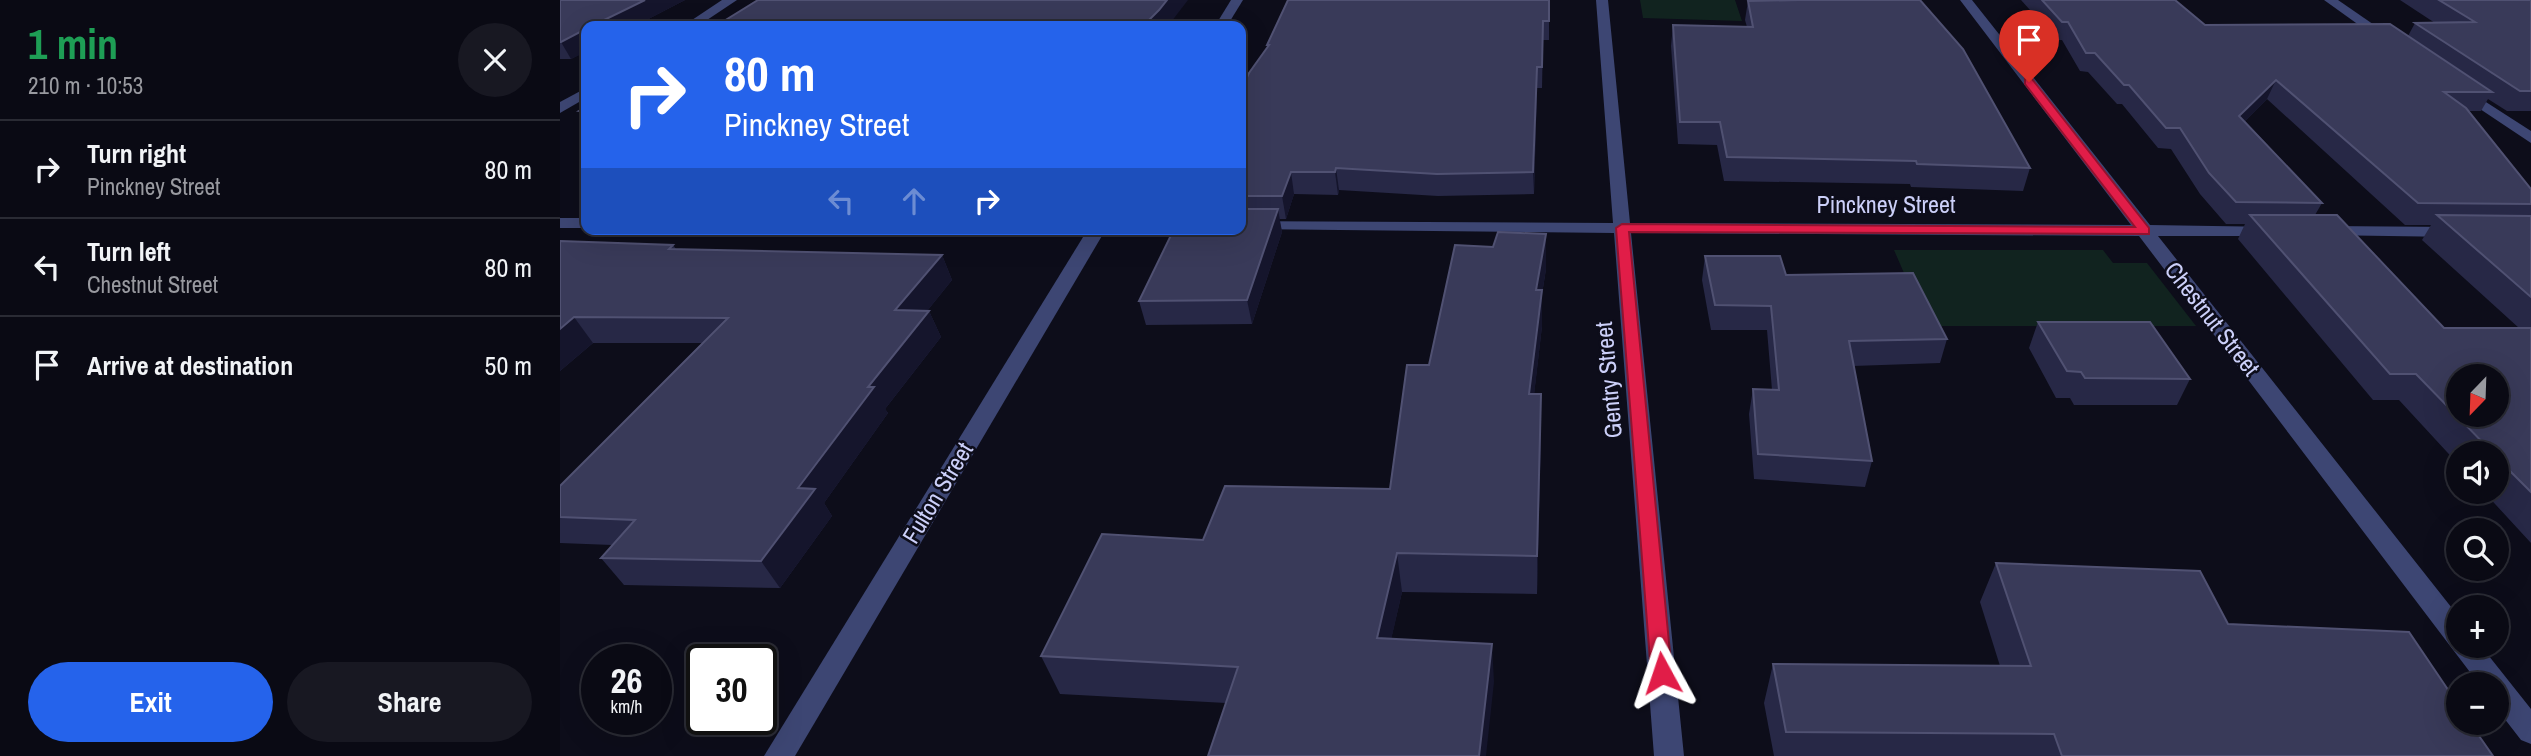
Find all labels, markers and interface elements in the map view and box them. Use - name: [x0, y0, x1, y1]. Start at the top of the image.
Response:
- pin: [1999, 10, 2059, 82]
- text: 1 min: [28, 16, 118, 72]
- icon: arrive: [2010, 21, 2048, 59]
- button: close: [458, 23, 532, 97]
- text: 80 m: [724, 40, 816, 106]
- icon: right: [609, 49, 700, 140]
- text: 210 m · 10:53: [28, 70, 143, 101]
- text: Pinckney Street: [724, 103, 909, 146]
- text: Turn right: [87, 136, 186, 171]
- icon: right: [28, 150, 66, 188]
- text: 80 m: [485, 152, 532, 187]
- text: Pinckney Street: [87, 171, 220, 202]
- icon: left: [822, 182, 860, 220]
- icon: ahead: [895, 182, 933, 220]
- icon: right: [968, 182, 1006, 220]
- street label: Pinckney Street: [1817, 188, 1956, 220]
- text: Turn left: [87, 234, 171, 269]
- icon: left: [28, 248, 66, 286]
- text: 80 m: [485, 250, 532, 285]
- street label: Chestnut Street: [2158, 255, 2268, 383]
- text: Chestnut Street: [87, 269, 218, 300]
- street label: Gentry Street: [1587, 320, 1629, 440]
- icon: arrive: [28, 346, 66, 384]
- text: Arrive at destination: [87, 348, 293, 383]
- text: 50 m: [485, 348, 532, 383]
- north arrow: [2446, 364, 2510, 427]
- map controls: [2446, 364, 2509, 735]
- street label: Fulton Street: [894, 436, 980, 549]
- button: sound: [2446, 441, 2509, 504]
- button: search: [2446, 518, 2509, 581]
- button: +: [2446, 595, 2509, 658]
- position arrow: [1625, 636, 1699, 710]
- speed limit sign: 30: [686, 644, 777, 735]
- text: 26: [611, 657, 642, 704]
- button: Exit: [28, 662, 273, 742]
- button: Share: [287, 662, 532, 742]
- button: −: [2446, 672, 2509, 735]
- text: km/h: [611, 694, 643, 719]

